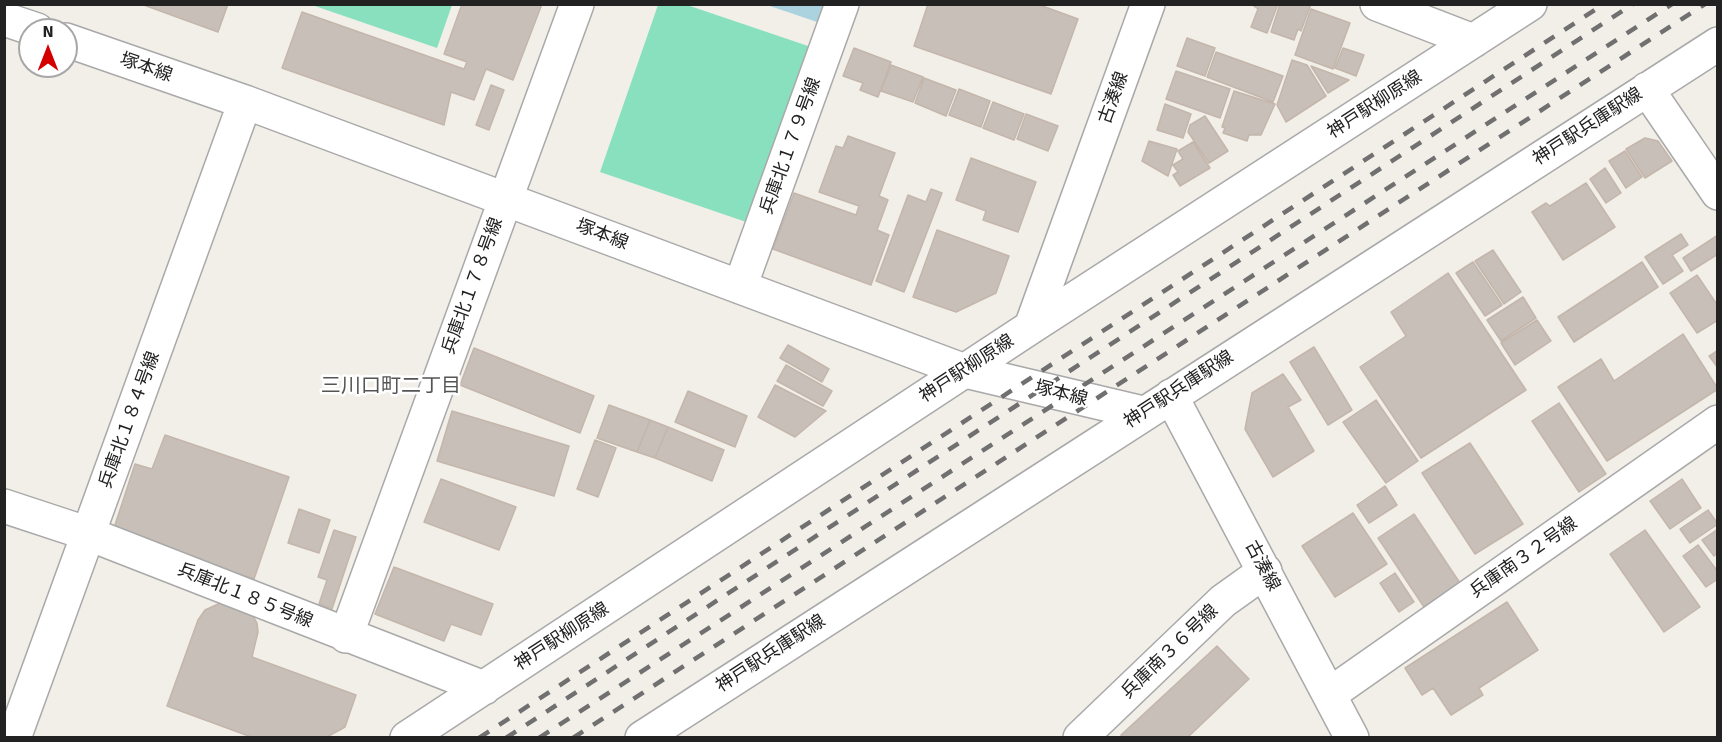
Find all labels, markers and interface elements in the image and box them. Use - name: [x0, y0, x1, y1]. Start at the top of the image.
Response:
- north arrow: [18, 18, 78, 78]
- text: N: [42, 22, 54, 42]
- street label: 塚本線: [117, 49, 175, 87]
- street label: 神戸駅柳原線: [1324, 67, 1426, 143]
- street label: 古湊線: [1095, 69, 1133, 127]
- street label: 兵庫北１７９号線: [756, 75, 826, 217]
- street label: 神戸駅兵庫駅線: [1529, 84, 1647, 170]
- street label: 兵庫北１７８号線: [438, 215, 508, 357]
- street label: 塚本線: [573, 215, 631, 255]
- street label: 神戸駅柳原線: [916, 331, 1018, 407]
- street label: 神戸駅兵庫駅線: [1120, 347, 1238, 433]
- street label: 兵庫北１８４号線: [95, 349, 165, 491]
- district label: 三川口町二丁目: [321, 375, 461, 399]
- street label: 塚本線: [1032, 377, 1090, 411]
- street label: 兵庫南３２号線: [1466, 513, 1582, 603]
- street label: 古湊線: [1240, 537, 1284, 595]
- street label: 兵庫北１８５号線: [174, 559, 316, 633]
- street label: 神戸駅柳原線: [511, 599, 613, 675]
- street label: 兵庫南３６号線: [1117, 600, 1223, 704]
- street label: 神戸駅兵庫駅線: [712, 611, 830, 697]

